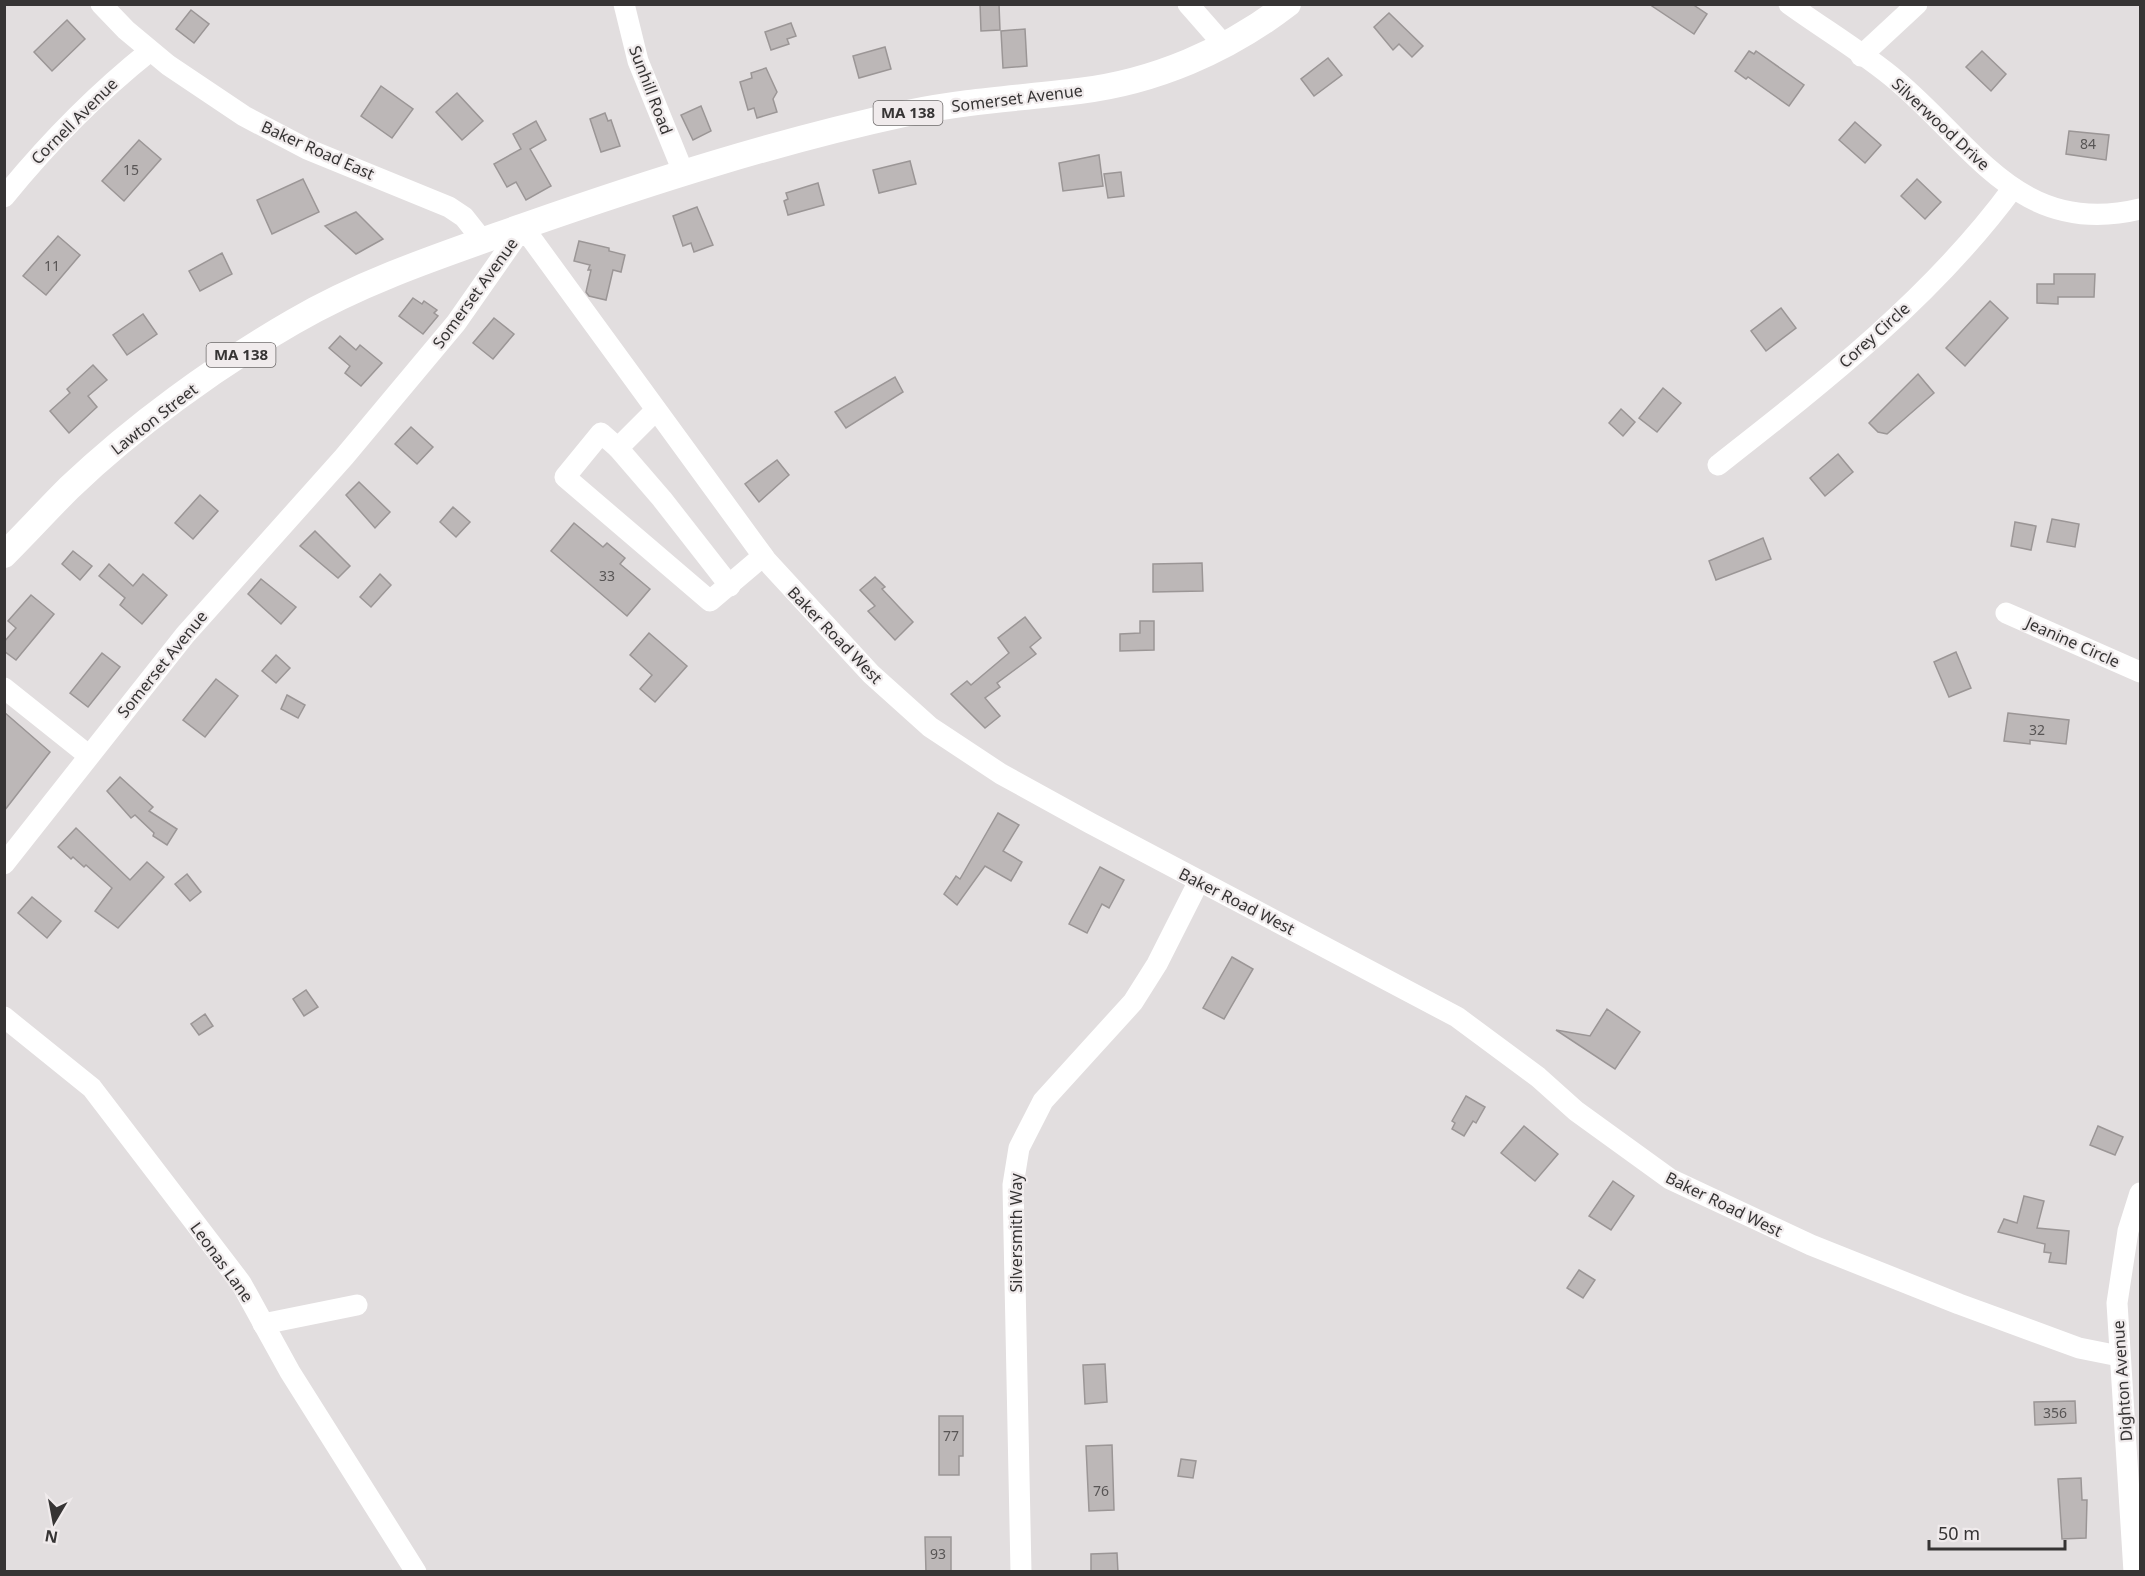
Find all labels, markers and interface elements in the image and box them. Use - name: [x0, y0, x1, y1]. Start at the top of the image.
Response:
- street label: Sunhill Road: [624, 42, 678, 138]
- street label: Cornell Avenue: [26, 73, 122, 169]
- street label: Silverwood Drive: [1887, 73, 1995, 175]
- street label: Somerset Avenue: [950, 79, 1084, 117]
- road number: MA 138: [874, 101, 942, 125]
- street label: Baker Road East: [258, 115, 378, 185]
- house number: 84: [2080, 134, 2096, 153]
- house number: 15: [123, 160, 139, 179]
- street label: Somerset Avenue: [427, 233, 523, 353]
- house number: 11: [44, 256, 60, 275]
- street label: Corey Circle: [1834, 297, 1914, 373]
- road number: MA 138: [206, 343, 276, 367]
- street label: Lawton Street: [106, 378, 202, 460]
- house number: 33: [599, 566, 615, 585]
- street label: Baker Road West: [783, 582, 887, 689]
- street label: Somerset Avenue: [112, 606, 212, 722]
- street label: Jeanine Circle: [2021, 611, 2124, 673]
- house number: 32: [2029, 720, 2045, 739]
- street label: Baker Road West: [1175, 862, 1299, 940]
- street label: Baker Road West: [1662, 1166, 1786, 1242]
- street label: Silversmith Way: [1005, 1173, 1027, 1293]
- street label: Leonas Lane: [185, 1217, 259, 1307]
- street label: Dighton Avenue: [2107, 1320, 2137, 1442]
- house number: 356: [2043, 1403, 2067, 1422]
- house number: 77: [943, 1426, 959, 1445]
- house number: 76: [1093, 1481, 1109, 1500]
- north arrow: [24, 1492, 84, 1552]
- scale bar: [1929, 1513, 2066, 1551]
- text: 50 m: [1938, 1521, 1980, 1545]
- text: N: [43, 1525, 60, 1549]
- house number: 93: [930, 1544, 946, 1563]

